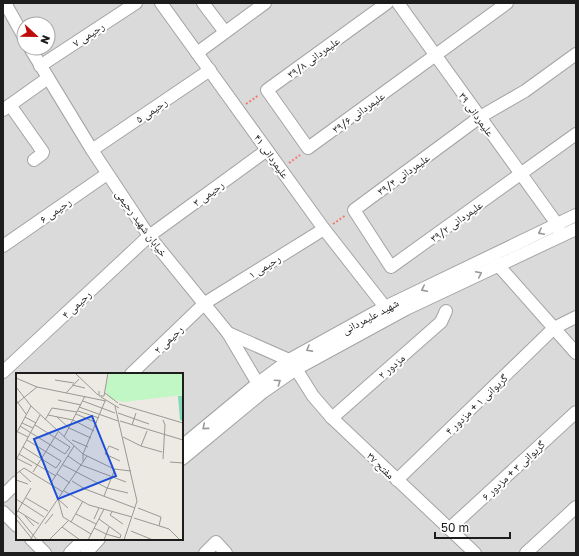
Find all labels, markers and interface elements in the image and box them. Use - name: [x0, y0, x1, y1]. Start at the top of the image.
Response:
- north arrow: [16, 16, 56, 56]
- street label: رحیمی ۷: [70, 19, 107, 50]
- street label: علیمردانی ۳۹/۸: [284, 33, 343, 81]
- text: N: [38, 34, 53, 46]
- street label: علیمردانی ۳۹/۶: [329, 88, 388, 136]
- street label: علیمردانی ۳۹: [456, 89, 498, 140]
- street label: رحیمی ۵: [133, 95, 170, 126]
- street label: علیمردانی ۴۱: [251, 131, 293, 182]
- street label: علیمردانی ۳۹/۴: [374, 150, 433, 198]
- street label: رحیمی ۳: [190, 177, 227, 209]
- street label: خیابان شهید رحیمی: [113, 187, 171, 260]
- street label: رحیمی ۶: [37, 195, 74, 226]
- street label: علیمردانی ۳۹/۲: [427, 197, 486, 245]
- one-way arrow: [538, 227, 545, 235]
- street label: رحیمی ۱: [246, 251, 283, 282]
- one-way arrow: [474, 271, 482, 279]
- one-way arrow: [421, 284, 428, 292]
- street label: رحیمی ۴: [59, 287, 94, 321]
- street label: شهید علیمردانی: [339, 296, 401, 337]
- street label: رحیمی ۲: [151, 322, 186, 357]
- one-way arrow: [306, 344, 313, 352]
- street label: مزدور ۲: [375, 351, 407, 381]
- street label: گریوانی ۱ + مزدور ۴: [442, 371, 511, 438]
- inset map: [16, 373, 183, 540]
- one-way arrow: [273, 379, 280, 386]
- one-way arrow: [203, 422, 210, 429]
- street label: گریوانی ۳ + مزدور ۶: [479, 437, 548, 503]
- street label: مفتح ۳۷: [364, 449, 397, 482]
- scale bar: [435, 514, 510, 540]
- text: 50 m: [441, 520, 469, 535]

